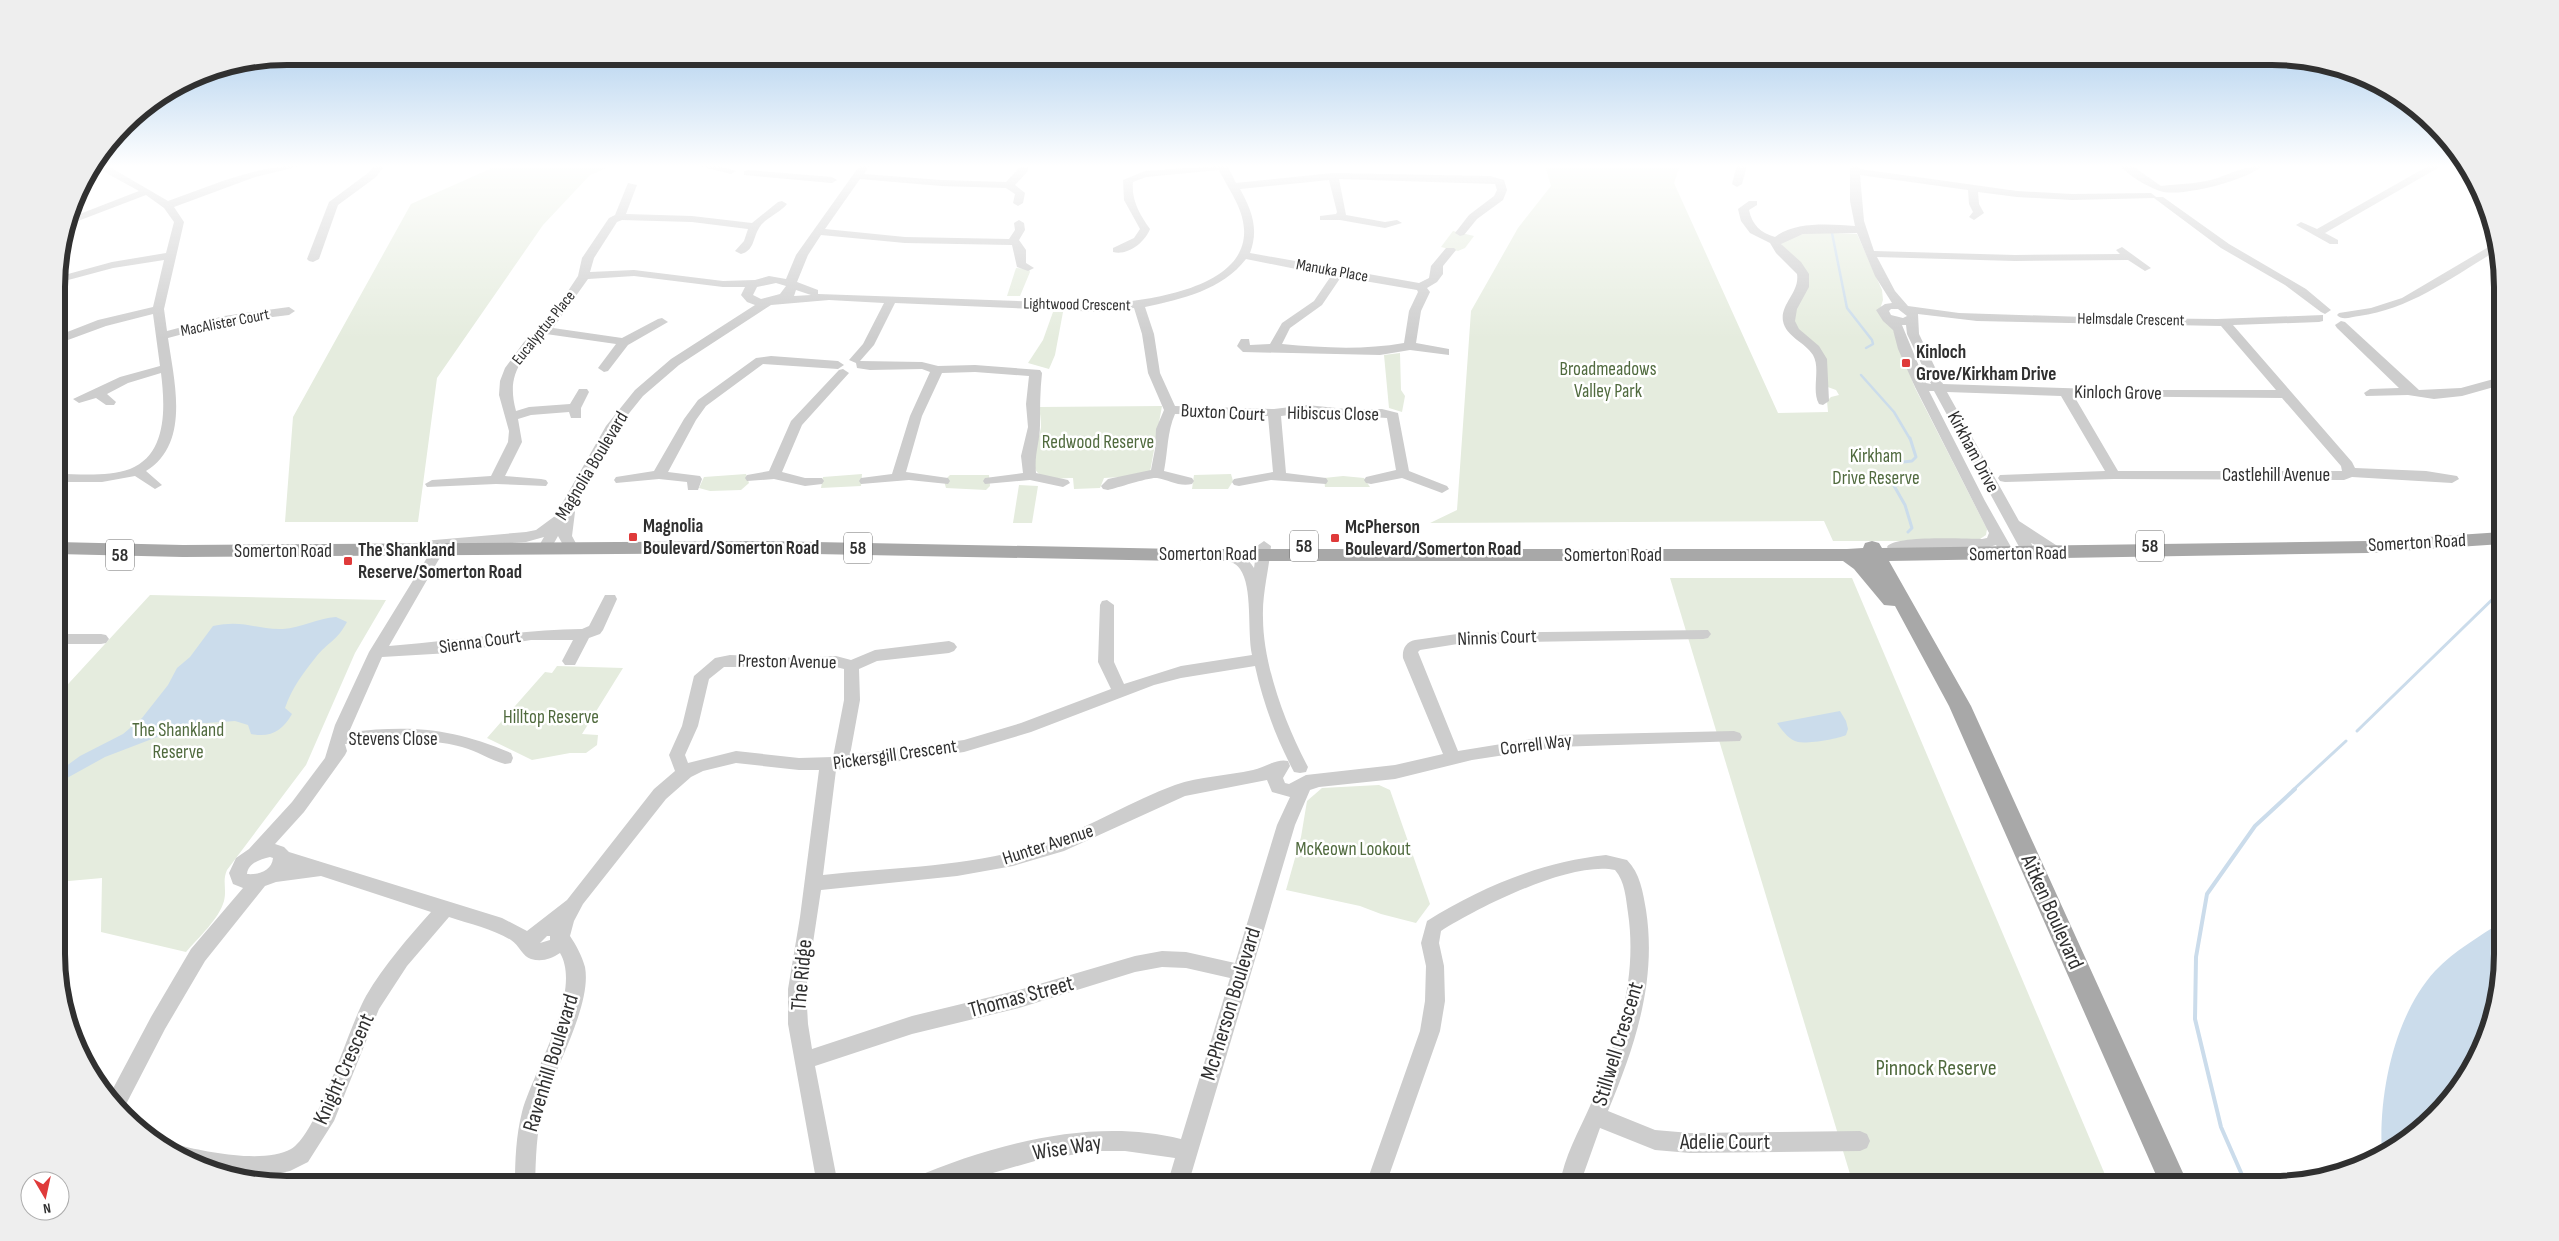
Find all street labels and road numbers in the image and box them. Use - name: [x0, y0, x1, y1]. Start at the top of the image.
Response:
- street label: Manuka Place: [1295, 255, 1369, 287]
- street label: Eucalyptus Place: [508, 287, 580, 369]
- street label: Lightwood Crescent: [1023, 295, 1131, 315]
- street label: MacAlister Court: [179, 305, 271, 341]
- street label: Helmsdale Crescent: [2077, 310, 2185, 330]
- street label: Kinloch Grove: [2074, 381, 2162, 405]
- street label: Buxton Court: [1180, 399, 1266, 427]
- street label: Hibiscus Close: [1287, 402, 1379, 426]
- street label: Magnolia Boulevard: [551, 407, 633, 525]
- street label: Kirkham Drive: [1942, 407, 2004, 497]
- street label: Castlehill Avenue: [2222, 464, 2330, 487]
- street label: Somerton Road: [2368, 529, 2466, 557]
- road number: 58: [1290, 530, 1318, 562]
- road number: 58: [2136, 530, 2164, 562]
- road number: 58: [844, 532, 872, 564]
- road number: 58: [106, 540, 134, 570]
- street label: Somerton Road: [234, 540, 332, 563]
- street label: Somerton Road: [1969, 542, 2067, 566]
- street label: Somerton Road: [1159, 543, 1257, 566]
- street label: Somerton Road: [1564, 544, 1662, 567]
- street label: Sienna Court: [438, 625, 523, 659]
- street label: Ninnis Court: [1457, 625, 1537, 651]
- street label: Preston Avenue: [737, 650, 837, 674]
- street label: Stevens Close: [348, 728, 438, 751]
- street label: Correll Way: [1499, 729, 1574, 761]
- street label: Pickersgill Crescent: [832, 735, 959, 775]
- street label: Hunter Avenue: [1000, 820, 1096, 870]
- street label: Aitken Boulevard: [2014, 850, 2089, 974]
- street label: McPherson Boulevard: [1195, 924, 1267, 1084]
- street label: The Ridge: [785, 938, 819, 1012]
- street label: Thomas Street: [965, 970, 1077, 1024]
- street label: Stillwell Crescent: [1586, 978, 1650, 1109]
- street label: Ravenhill Boulevard: [517, 991, 585, 1135]
- street label: Knight Crescent: [307, 1009, 381, 1129]
- street label: Wise Way: [1031, 1129, 1104, 1167]
- street label: Adelie Court: [1679, 1129, 1770, 1156]

